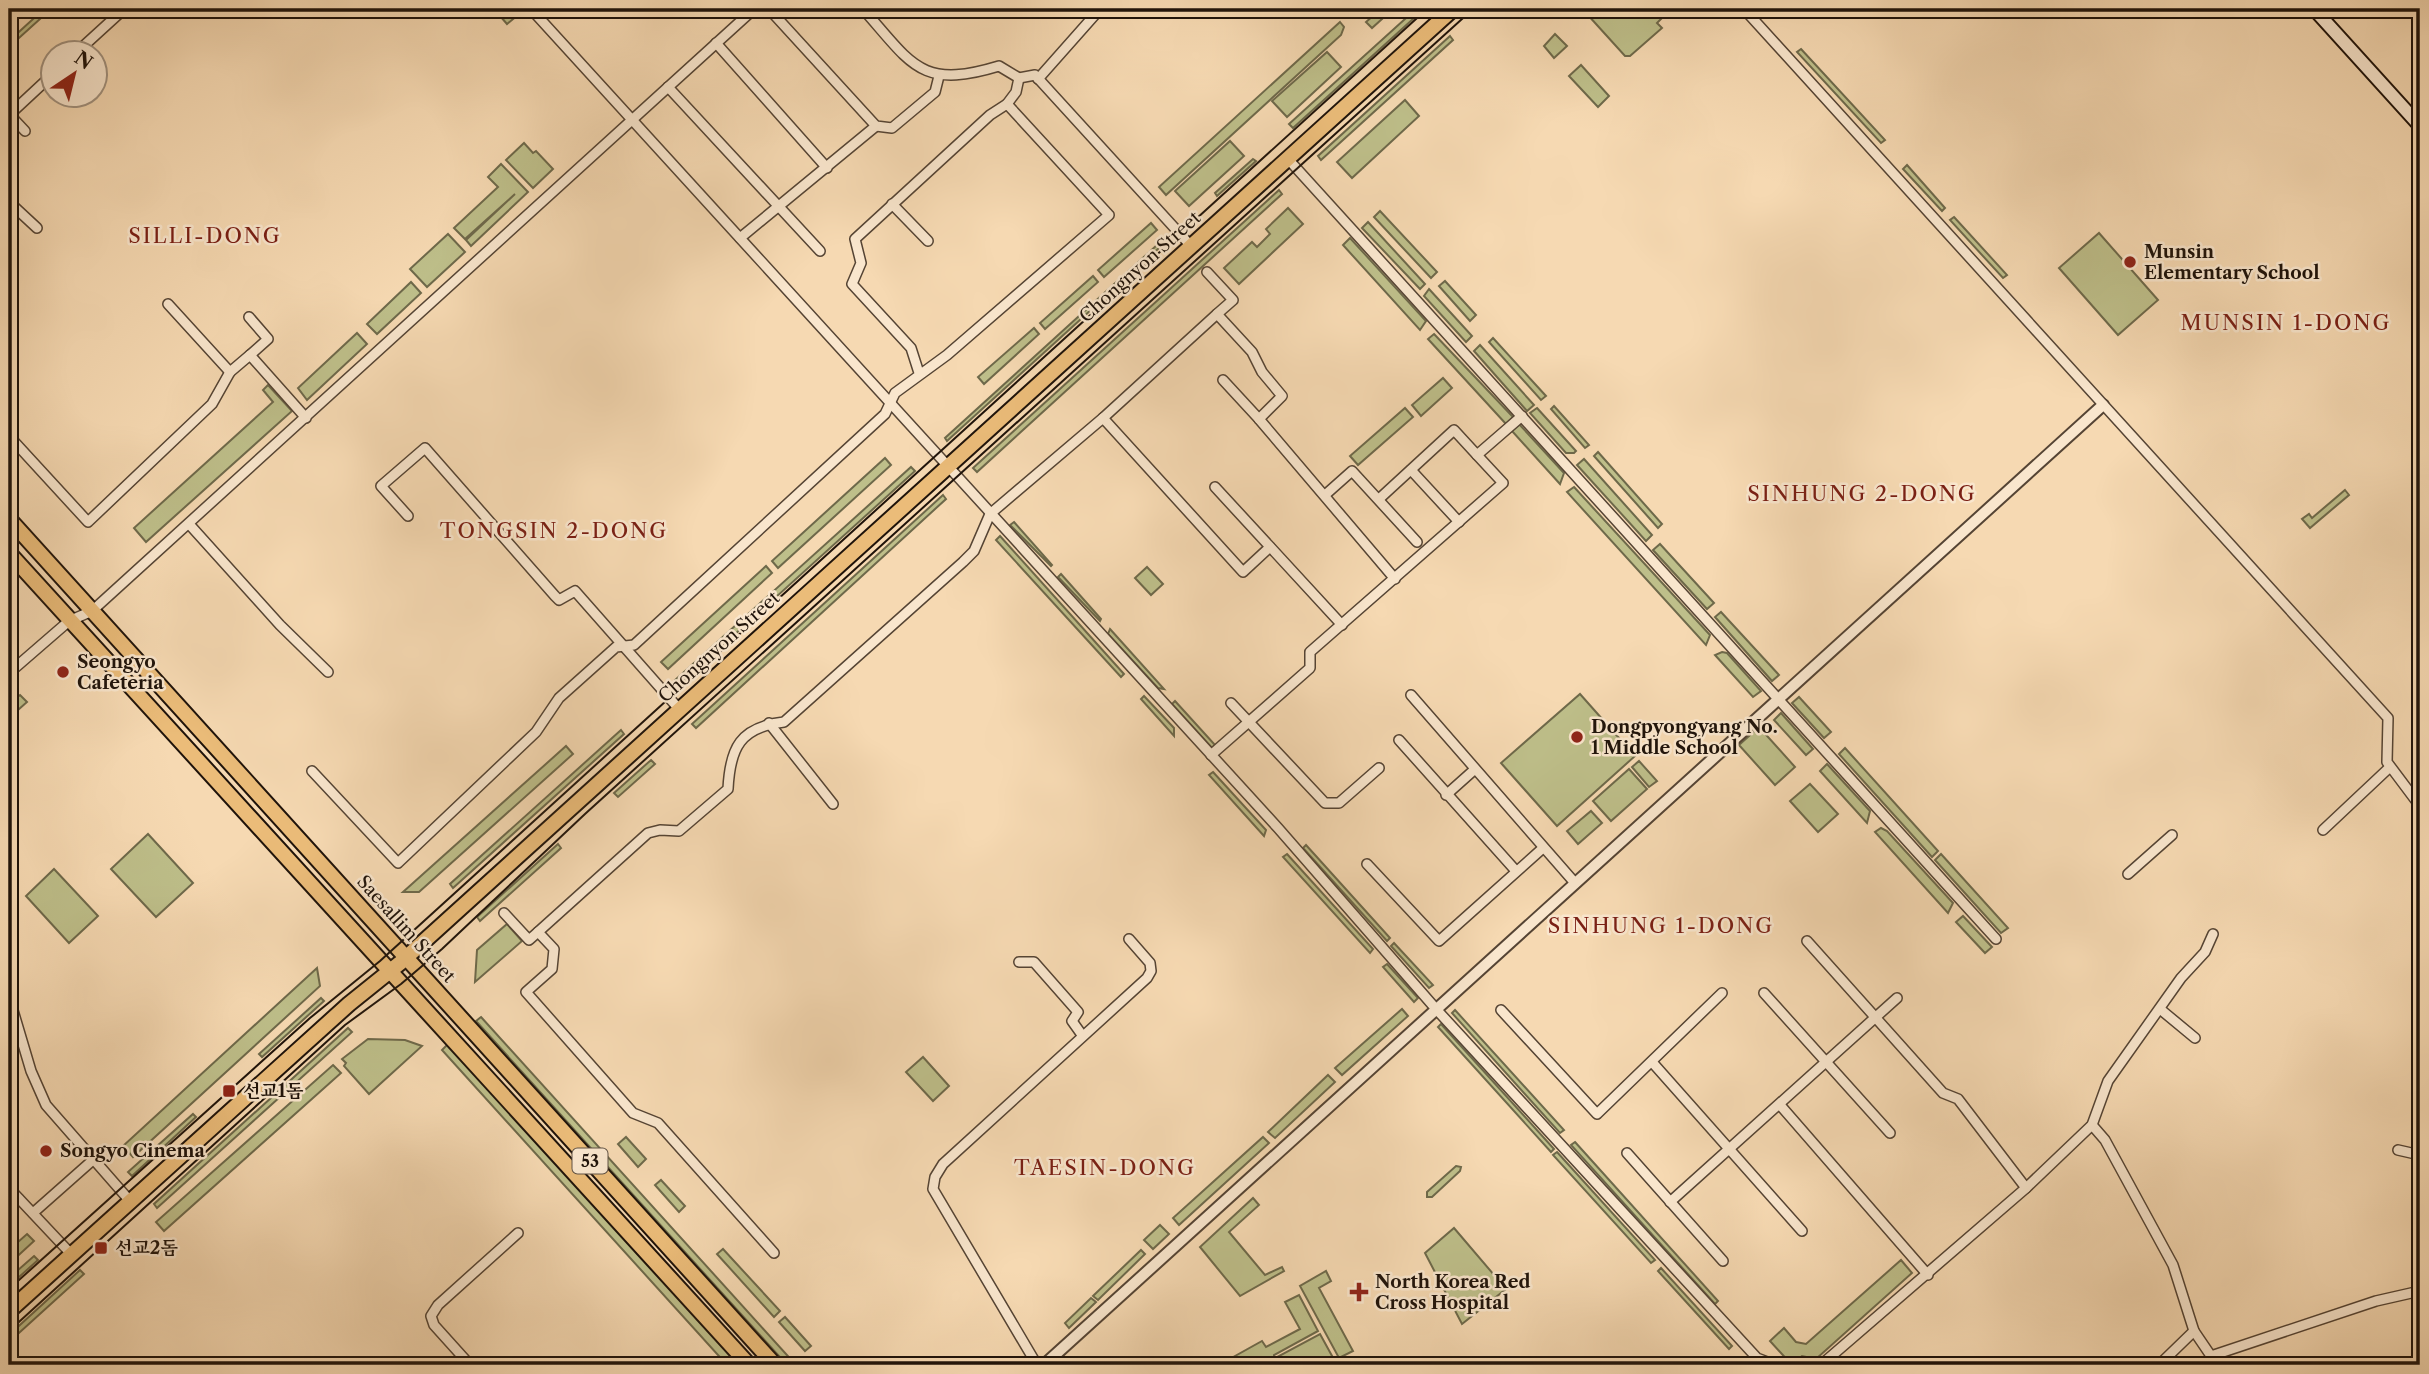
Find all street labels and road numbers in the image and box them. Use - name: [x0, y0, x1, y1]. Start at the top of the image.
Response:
- street label: Chongnyon Street: [1075, 206, 1206, 327]
- street label: Chongnyon Street: [654, 586, 785, 707]
- street label: Saesallim Street: [352, 871, 460, 987]
- road number: 53: [572, 1148, 608, 1174]

